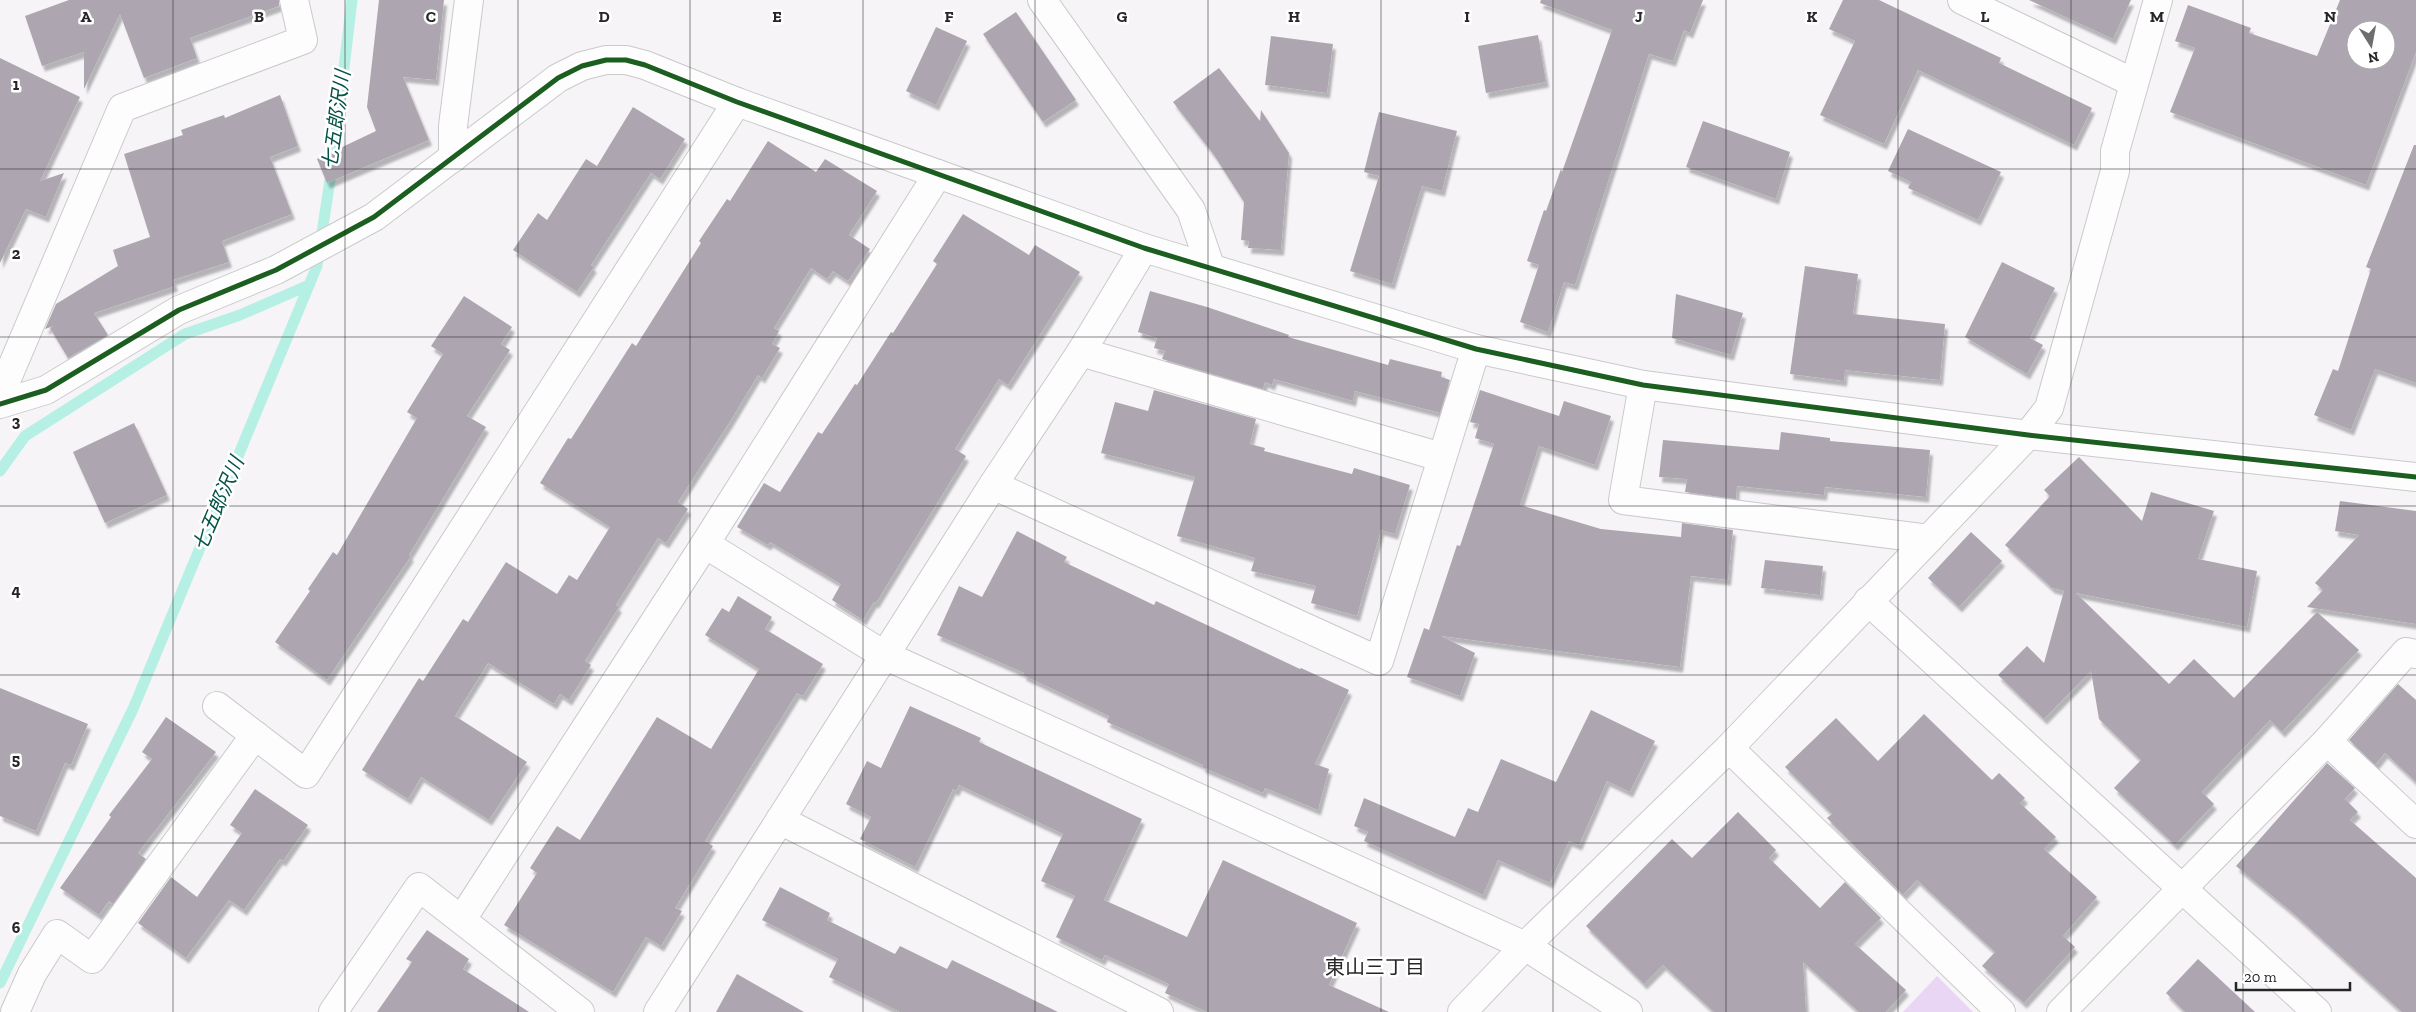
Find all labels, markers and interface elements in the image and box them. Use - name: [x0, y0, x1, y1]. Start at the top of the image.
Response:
- text: A: [81, 7, 92, 26]
- text: B: [254, 7, 264, 26]
- text: C: [426, 7, 436, 26]
- text: D: [598, 7, 610, 26]
- text: E: [772, 7, 782, 26]
- text: F: [944, 7, 954, 26]
- text: G: [1117, 7, 1128, 26]
- text: H: [1288, 7, 1300, 26]
- text: I: [1464, 7, 1470, 26]
- text: J: [1635, 7, 1643, 26]
- text: K: [1807, 7, 1818, 26]
- text: L: [1981, 7, 1990, 26]
- text: M: [2150, 7, 2164, 26]
- text: N: [2324, 7, 2336, 26]
- north arrow: [2346, 20, 2396, 70]
- text: N: [2366, 48, 2380, 67]
- water label: 七五郎沢川: [317, 67, 355, 171]
- text: 1: [13, 75, 20, 94]
- text: 2: [12, 244, 21, 263]
- text: 3: [12, 412, 21, 431]
- water label: 七五郎沢川: [187, 451, 249, 555]
- text: 4: [11, 581, 21, 600]
- text: 5: [12, 750, 20, 769]
- text: 6: [12, 918, 21, 937]
- district label: 東山三丁目: [1325, 955, 1425, 979]
- scale bar: [2236, 960, 2350, 992]
- text: 20 m: [2244, 968, 2277, 986]

